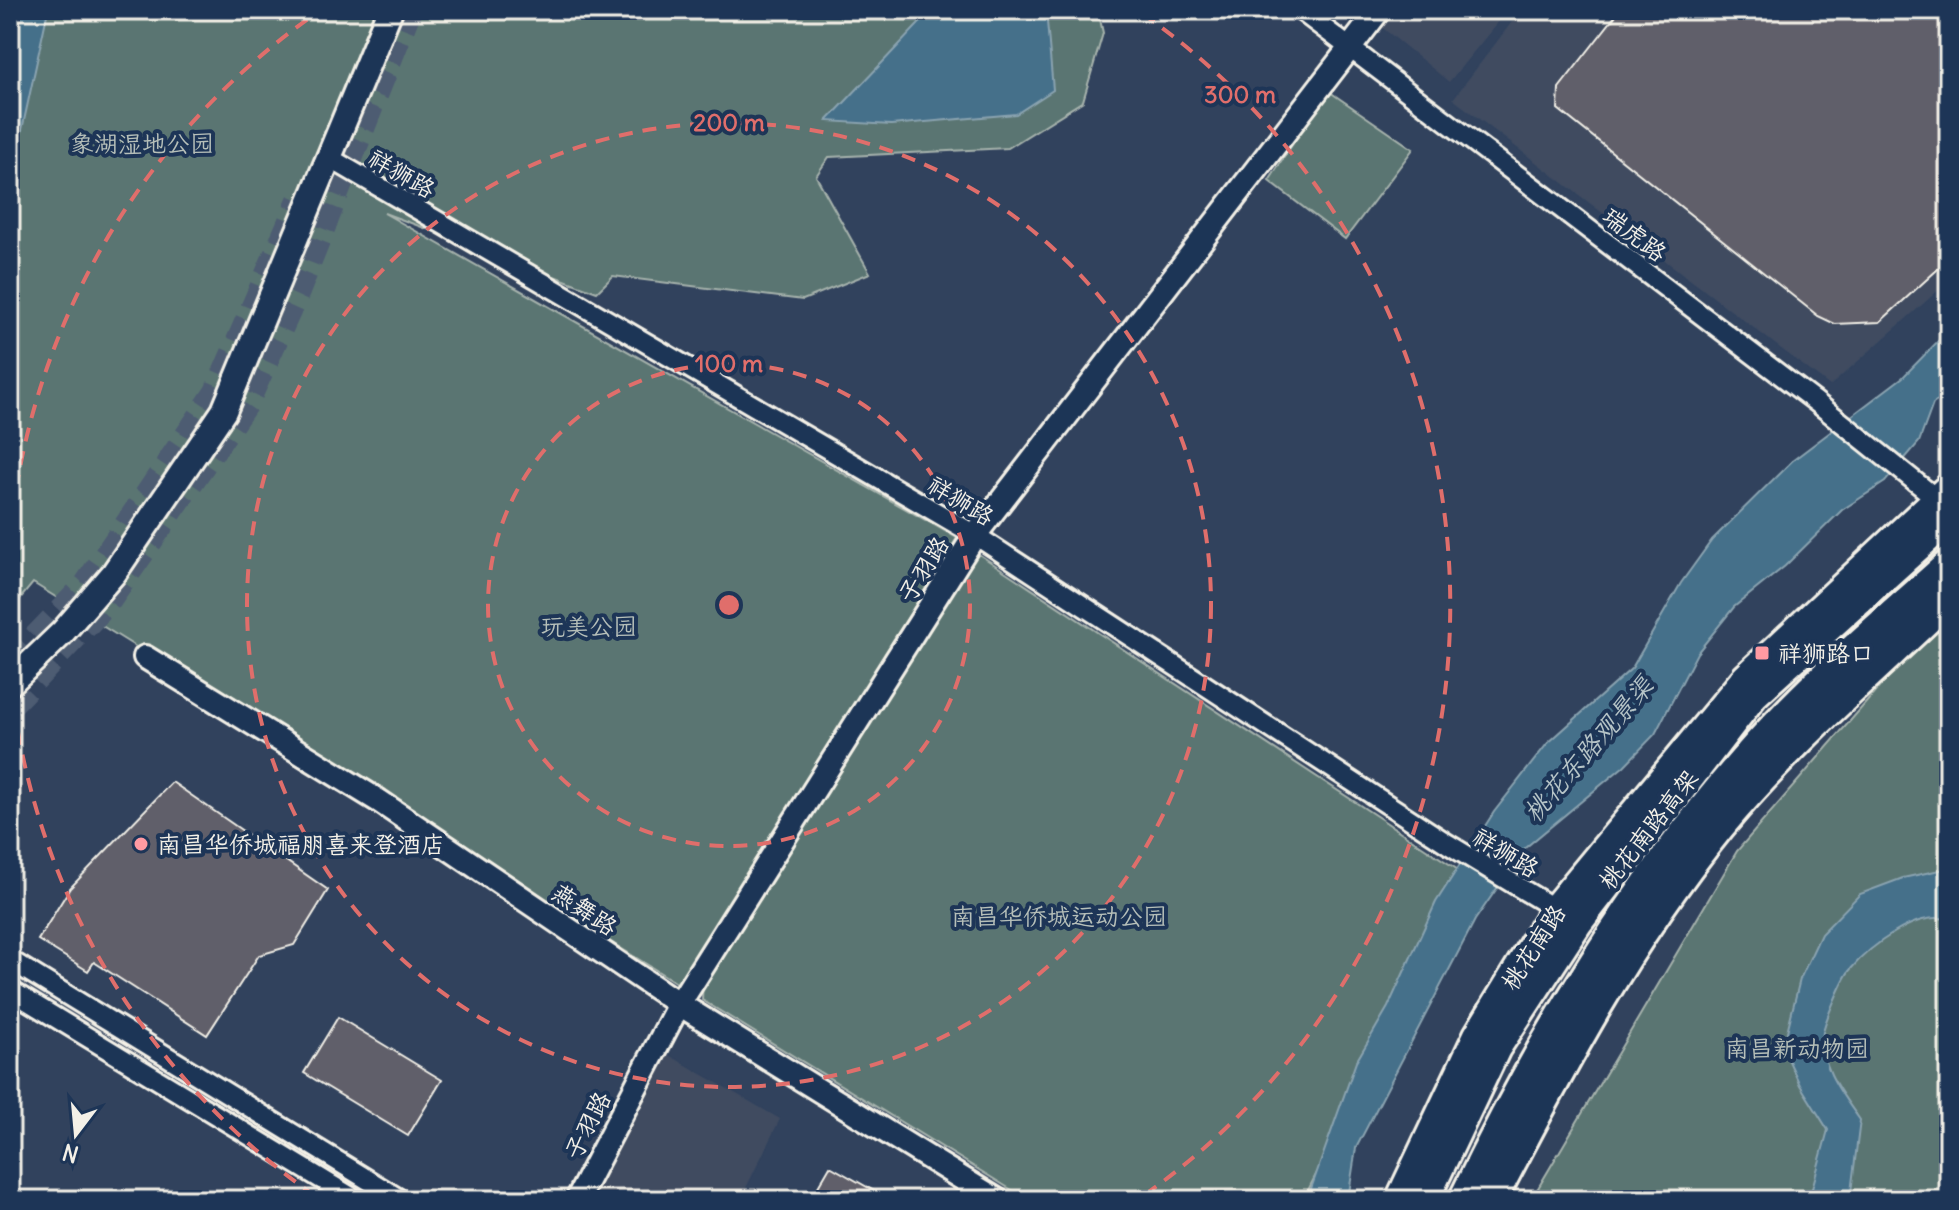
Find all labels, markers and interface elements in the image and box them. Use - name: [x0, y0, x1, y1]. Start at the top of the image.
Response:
- text: 300 m: [1204, 79, 1276, 109]
- text: 200 m: [693, 107, 765, 137]
- park label: 象湖湿地公园: [70, 128, 214, 158]
- street label: 祥狮路: [363, 142, 441, 204]
- street label: 瑞虎路: [1597, 200, 1673, 268]
- text: 100 m: [695, 348, 763, 378]
- street label: 祥狮路: [922, 469, 1000, 531]
- street label: 子羽路: [891, 531, 955, 607]
- centre of rings: [715, 591, 743, 619]
- park label: 玩美公园: [541, 611, 637, 641]
- place label: 祥狮路口: [1778, 638, 1874, 668]
- marker: 祥狮路口: [1753, 644, 1771, 662]
- water label: 桃花东路观景渠: [1516, 668, 1661, 829]
- street label: 桃花南路高架: [1592, 763, 1704, 895]
- street label: 祥狮路: [1467, 821, 1545, 883]
- place label: 南昌华侨城福朋喜来登酒店: [157, 829, 445, 859]
- marker: 南昌华侨城福朋喜来登酒店: [132, 835, 150, 853]
- street label: 燕舞路: [547, 876, 623, 942]
- street label: 桃花南路: [1494, 899, 1572, 995]
- park label: 南昌华侨城运动公园: [951, 901, 1167, 931]
- park label: 南昌新动物园: [1725, 1033, 1869, 1063]
- street label: 子羽路: [557, 1086, 617, 1164]
- north arrow: [36, 1094, 116, 1174]
- text: N: [59, 1138, 82, 1169]

